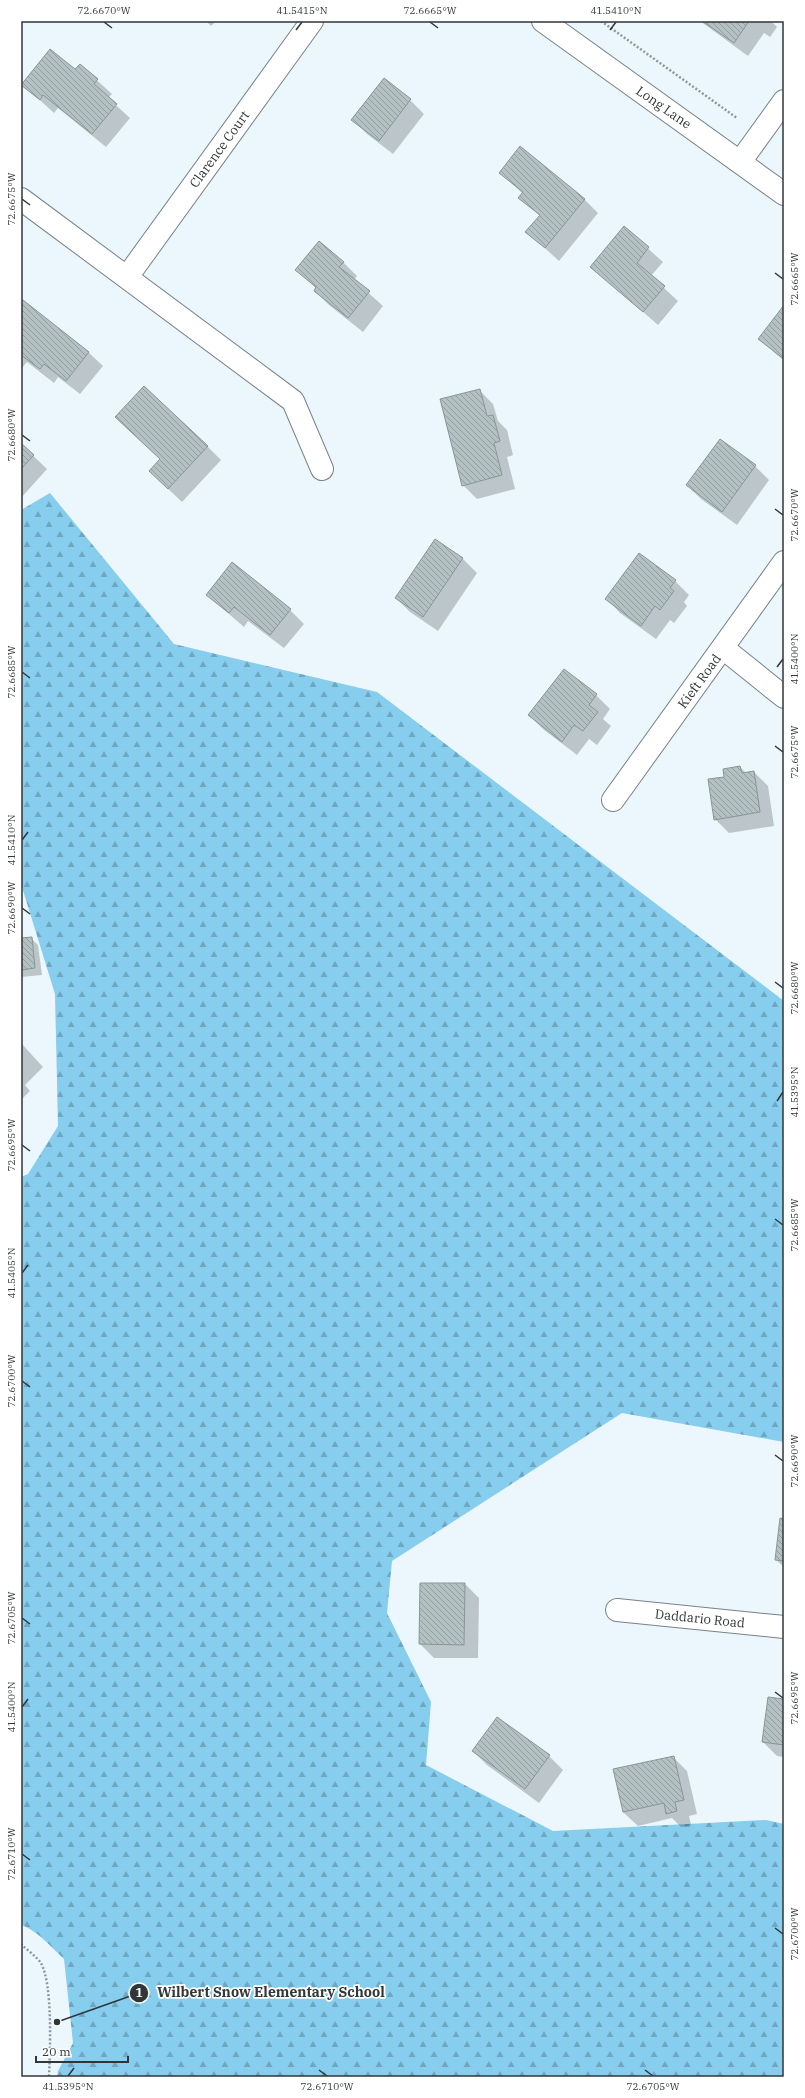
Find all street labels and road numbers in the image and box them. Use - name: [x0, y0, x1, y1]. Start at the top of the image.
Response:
- street label: Long Lane: [633, 82, 695, 133]
- street label: Clarence Court: [186, 107, 253, 191]
- street label: Kieft Road: [674, 651, 725, 712]
- street label: Daddario Road: [654, 1605, 746, 1632]

